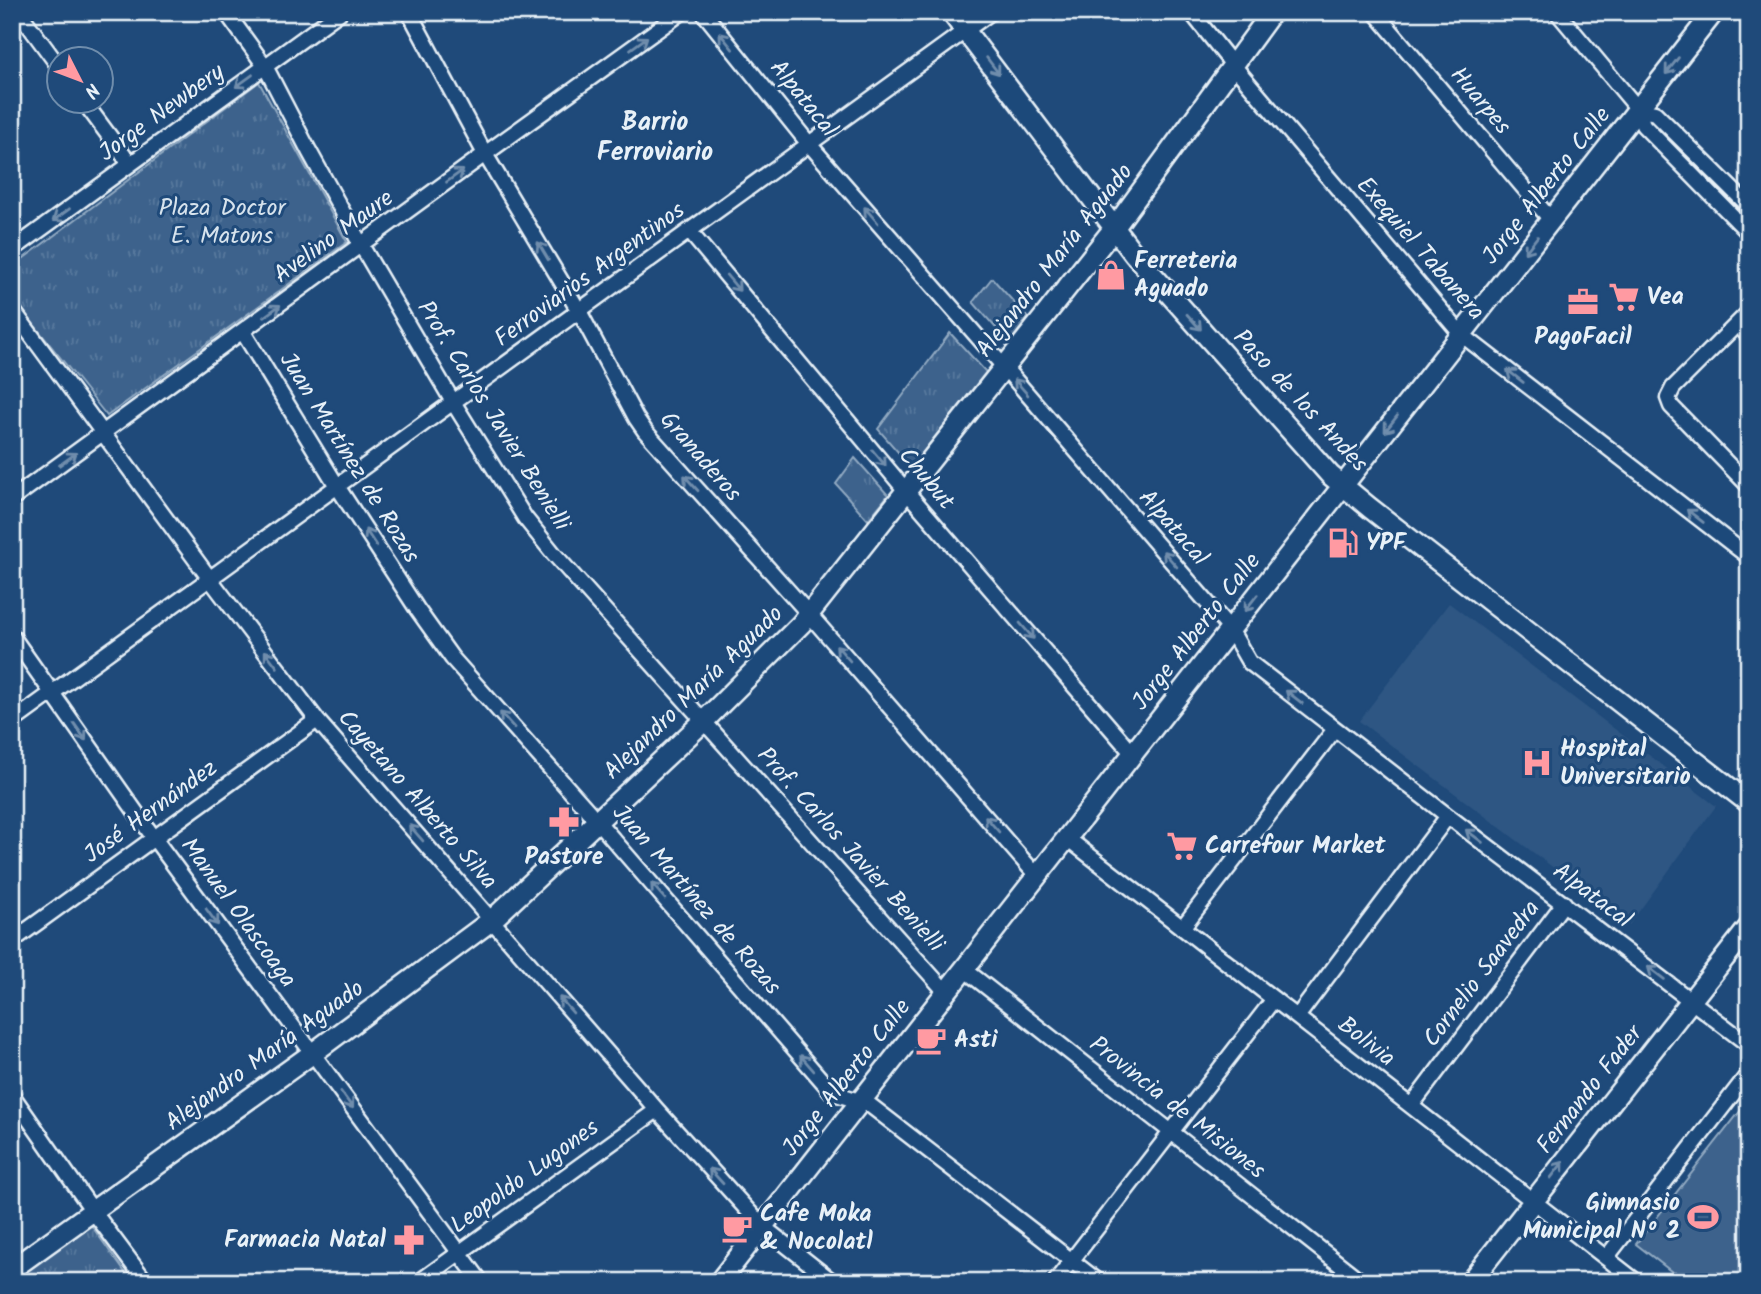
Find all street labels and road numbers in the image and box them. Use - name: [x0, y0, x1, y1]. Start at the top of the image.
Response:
- street label: Alpatacal: [759, 51, 847, 147]
- street label: Jorge Newbery: [91, 53, 234, 172]
- street label: Huarpes: [1440, 58, 1520, 144]
- street label: Jorge Alberto Calle: [1473, 98, 1621, 274]
- street label: Alejandro María Aguado: [966, 155, 1144, 367]
- street label: Exequiel Tabanera: [1346, 168, 1494, 330]
- street label: Avelino Maure: [266, 180, 403, 294]
- street label: Ferroviarios Argentinos: [486, 192, 694, 358]
- street label: Prof. Carlos Javier Benielli: [406, 293, 581, 540]
- street label: Paso de los Andes: [1223, 320, 1377, 482]
- street label: Juan Martínez de Rozas: [268, 345, 430, 571]
- street label: Granaderos: [649, 403, 751, 511]
- street label: Chubut: [888, 439, 965, 520]
- street label: Alpatacal: [1128, 481, 1218, 575]
- street label: Jorge Alberto Calle: [1123, 544, 1271, 720]
- street label: Alejandro María Aguado: [595, 596, 793, 790]
- street label: Cayetano Alberto Silva: [327, 701, 507, 899]
- street label: Prof. Carlos Javier Benielli: [747, 738, 954, 963]
- street label: José Hernández: [76, 750, 226, 874]
- street label: Juan Martínez de Rozas: [602, 796, 790, 1004]
- street label: Manuel Olascoaga: [170, 829, 306, 997]
- street label: Alpatacal: [1544, 853, 1640, 939]
- street label: Cornelio Saavedra: [1413, 892, 1551, 1056]
- street label: Alejandro María Aguado: [157, 970, 373, 1142]
- street label: Jorge Alberto Calle: [773, 990, 921, 1166]
- street label: Bolivia: [1328, 1007, 1404, 1077]
- street label: Fernando Fader: [1527, 1015, 1654, 1163]
- street label: Provincia de Misiones: [1080, 1026, 1274, 1190]
- street label: Leopoldo Lugones: [442, 1109, 608, 1245]

